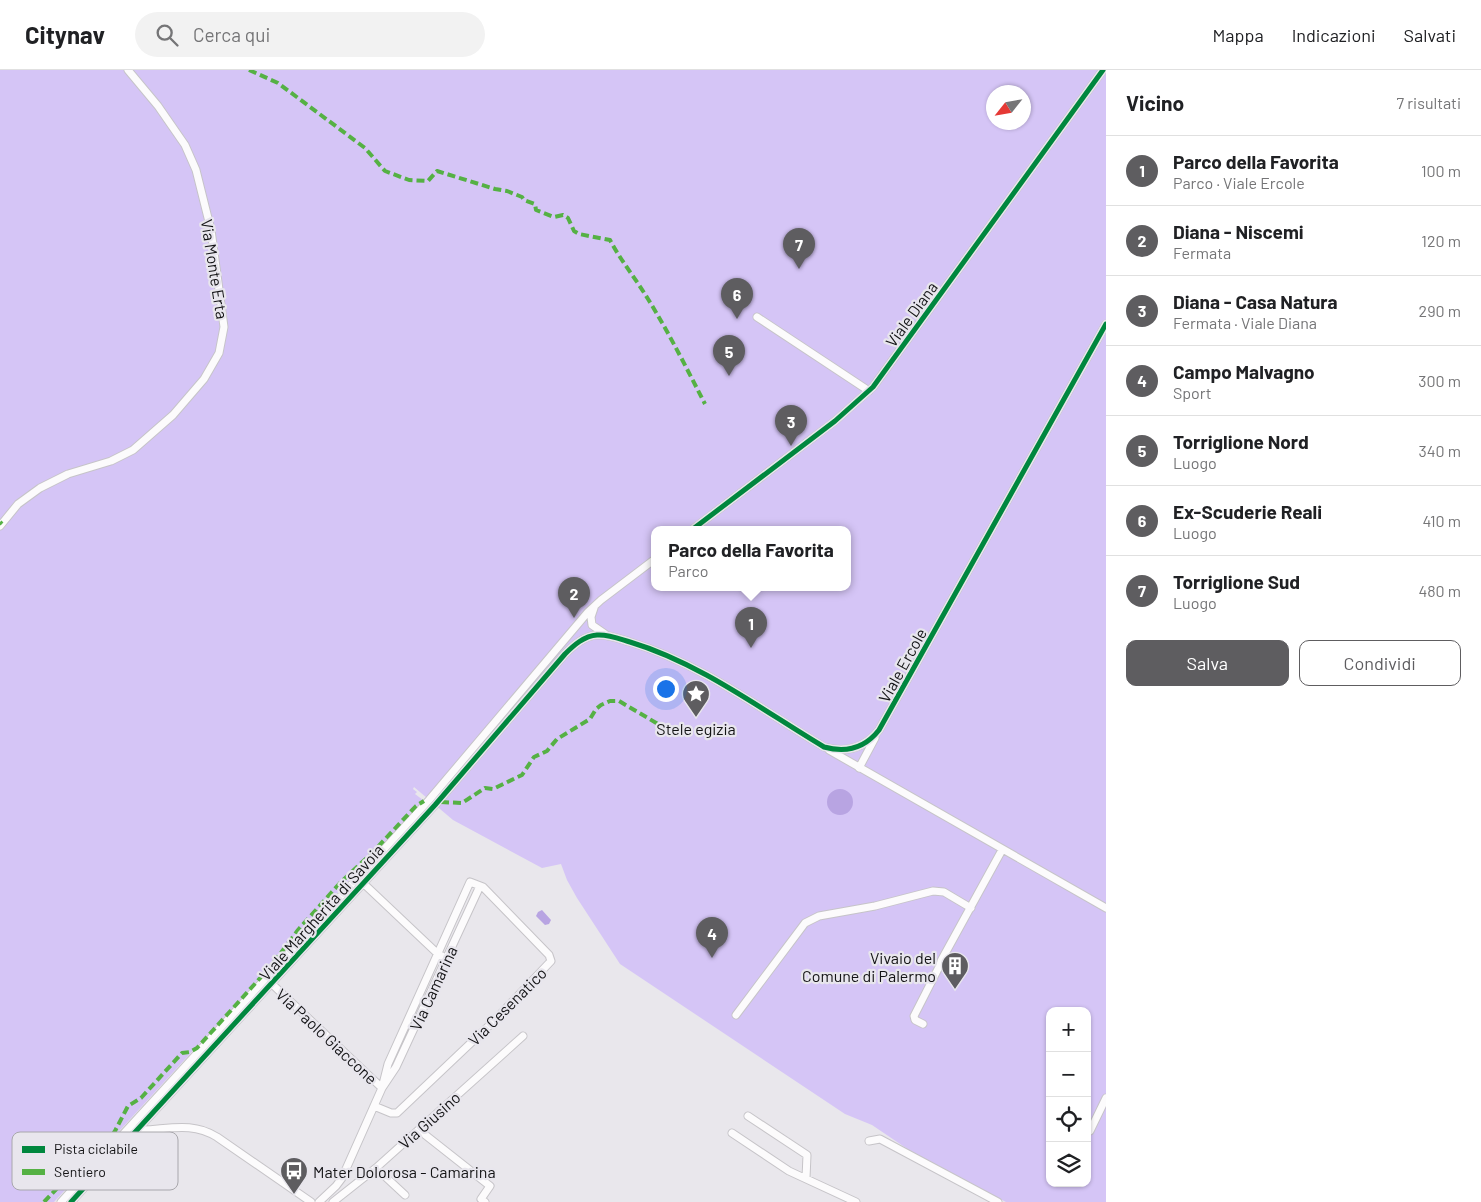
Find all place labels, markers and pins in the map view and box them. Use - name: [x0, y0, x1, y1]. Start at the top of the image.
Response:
- pin: 7: [783, 228, 815, 269]
- pin: 6: [721, 278, 753, 319]
- pin: 5: [713, 335, 745, 376]
- pin: 3: [775, 405, 807, 446]
- pin: 2: [558, 577, 590, 618]
- pin: 1: [735, 607, 767, 648]
- place icon: Stele egizia: [681, 679, 711, 718]
- place label: Stele egizia: [656, 719, 736, 738]
- pin: 4: [696, 917, 728, 958]
- place label: Vivaio del Comune di Palermo: [802, 948, 936, 985]
- building icon: Vivaio del Comune di Palermo: [940, 951, 970, 990]
- bus stop icon: Mater Dolorosa - Camarina: [279, 1156, 309, 1195]
- place label: Mater Dolorosa - Camarina: [313, 1162, 496, 1181]

